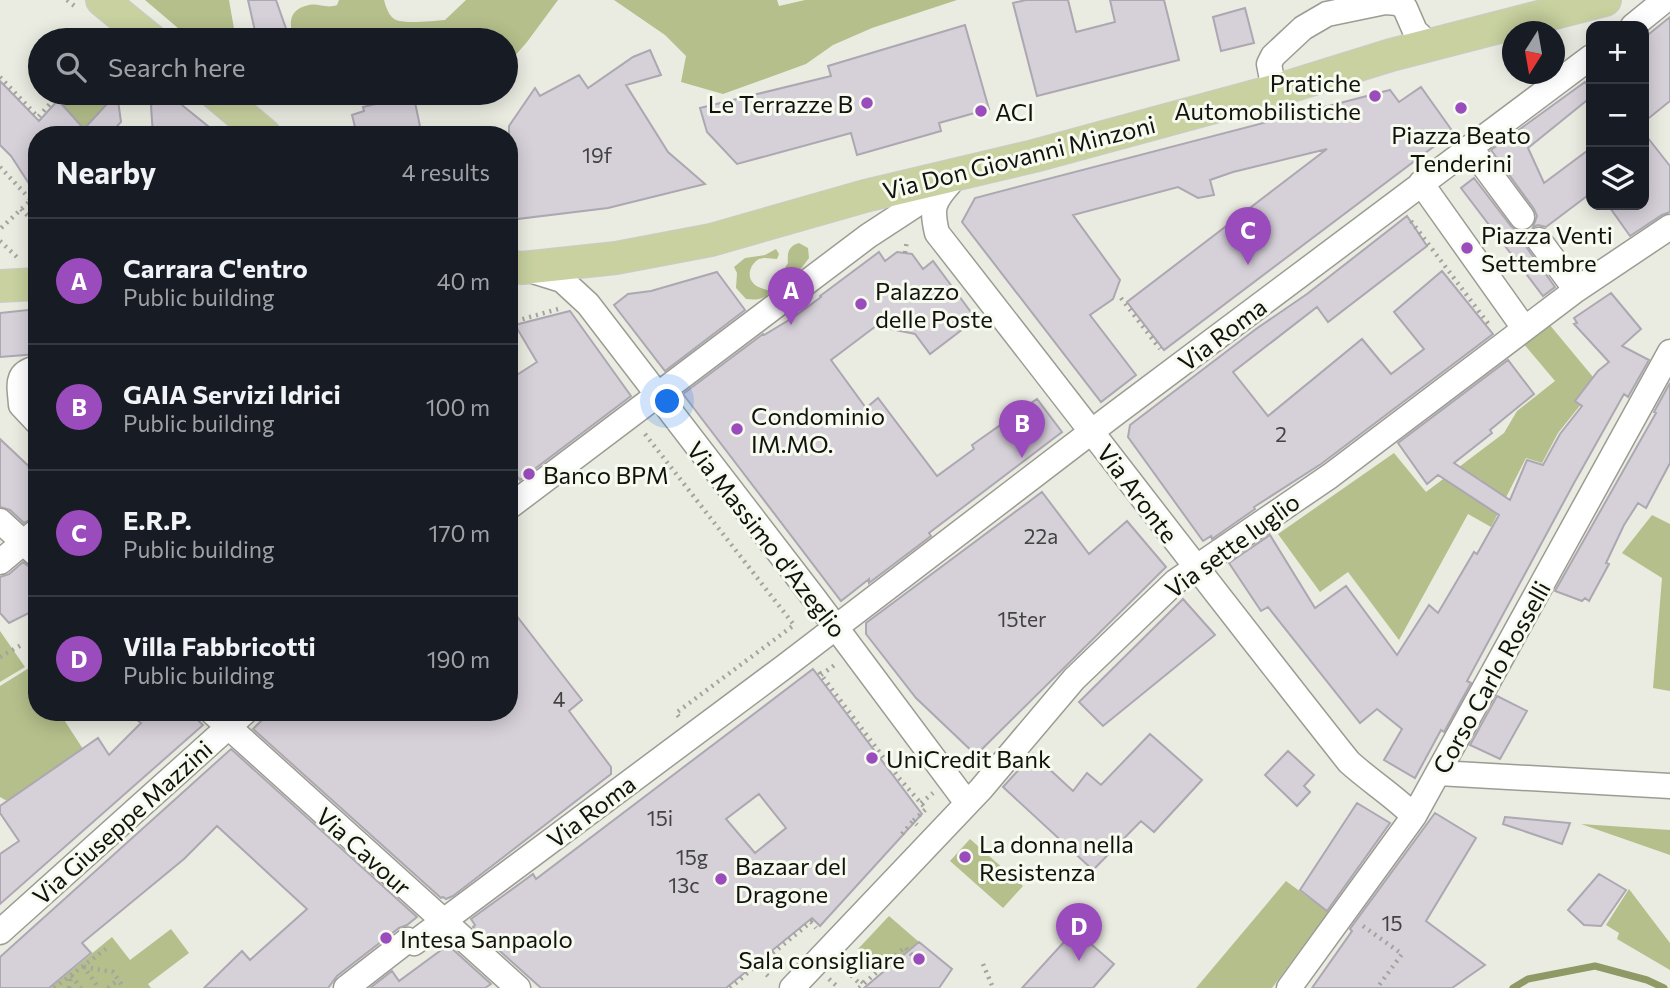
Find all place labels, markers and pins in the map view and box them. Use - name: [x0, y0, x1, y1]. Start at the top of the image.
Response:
- place label: Pratiche Automobilistiche: [1174, 68, 1361, 125]
- marker: Pratiche Automobilistiche: [1367, 88, 1383, 104]
- place label: Le Terrazze B: [708, 89, 853, 118]
- marker: Le Terrazze B: [859, 95, 875, 111]
- place label: ACI: [995, 97, 1034, 126]
- marker: Piazza Beato Tenderini: [1453, 100, 1469, 116]
- marker: ACI: [973, 103, 989, 119]
- place label: Piazza Beato Tenderini: [1391, 120, 1531, 177]
- pin: C: [1225, 207, 1271, 265]
- place label: Piazza Venti Settembre: [1481, 220, 1613, 277]
- marker: Piazza Venti Settembre: [1459, 240, 1475, 256]
- pin: A: [768, 267, 814, 325]
- place label: Palazzo delle Poste: [875, 276, 993, 333]
- marker: Palazzo delle Poste: [853, 296, 869, 312]
- pin: B: [999, 400, 1045, 458]
- place label: Condominio IM.MO.: [751, 401, 885, 458]
- marker: Condominio IM.MO.: [729, 421, 745, 437]
- place label: Banco BPM: [543, 460, 669, 489]
- marker: Banco BPM: [521, 466, 537, 482]
- place label: UniCredit Bank: [886, 744, 1051, 773]
- marker: UniCredit Bank: [864, 750, 880, 766]
- place label: La donna nella Resistenza: [979, 829, 1134, 886]
- marker: La donna nella Resistenza: [957, 849, 973, 865]
- place label: Bazaar del Dragone: [735, 851, 847, 908]
- marker: Bazaar del Dragone: [713, 871, 729, 887]
- pin: D: [1056, 903, 1102, 961]
- place label: Intesa Sanpaolo: [400, 924, 573, 953]
- marker: Intesa Sanpaolo: [378, 930, 394, 946]
- place label: Sala consigliare: [738, 945, 905, 974]
- marker: Sala consigliare: [911, 951, 927, 967]

